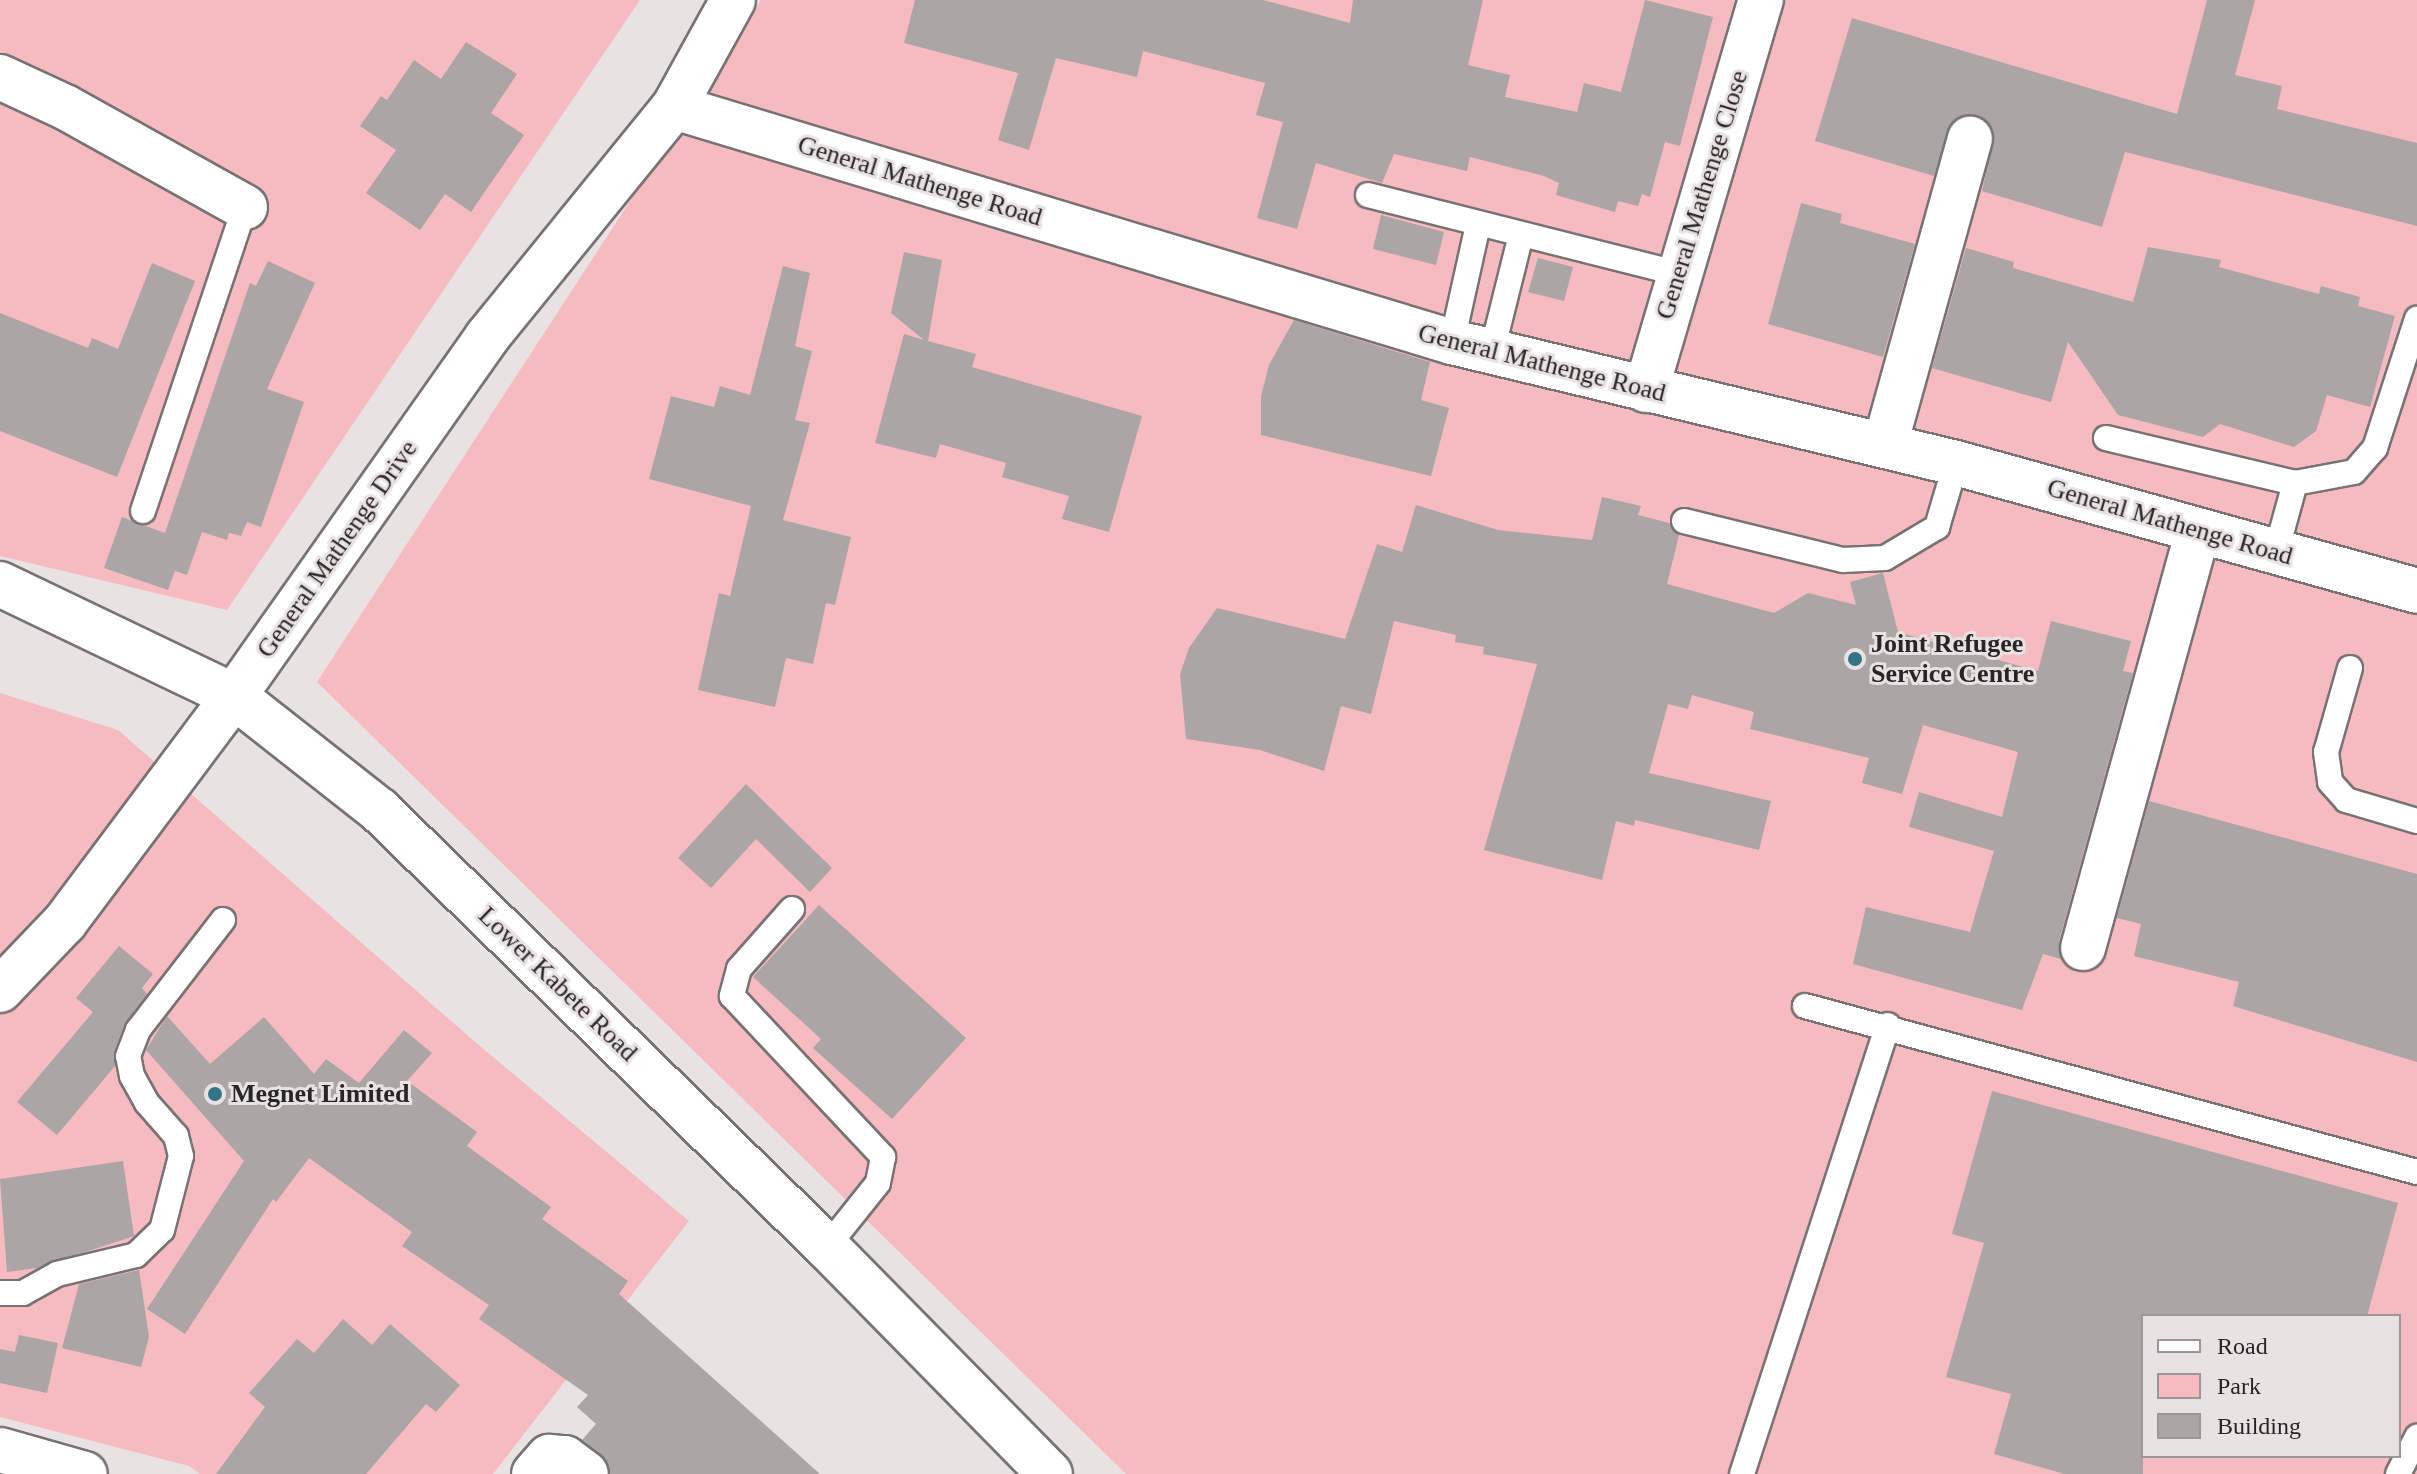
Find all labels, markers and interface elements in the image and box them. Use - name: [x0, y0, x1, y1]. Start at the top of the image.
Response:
- street label: General Mathenge Close: [1649, 67, 1755, 323]
- street label: General Mathenge Road: [794, 129, 1046, 233]
- street label: General Mathenge Road: [1415, 317, 1669, 409]
- street label: General Mathenge Drive: [250, 434, 424, 664]
- street label: General Mathenge Road: [2044, 472, 2296, 572]
- place label: Joint Refugee Service Centre: [1871, 628, 2034, 690]
- marker: Joint Refugee Service Centre: [1846, 650, 1864, 668]
- street label: Lower Kabete Road: [472, 900, 644, 1068]
- place label: Megnet Limited: [231, 1078, 409, 1110]
- marker: Megnet Limited: [206, 1085, 224, 1103]
- legend: [2141, 1314, 2401, 1458]
- text: Road: [2217, 1333, 2268, 1359]
- text: Park: [2217, 1373, 2261, 1399]
- text: Building: [2217, 1413, 2301, 1439]

